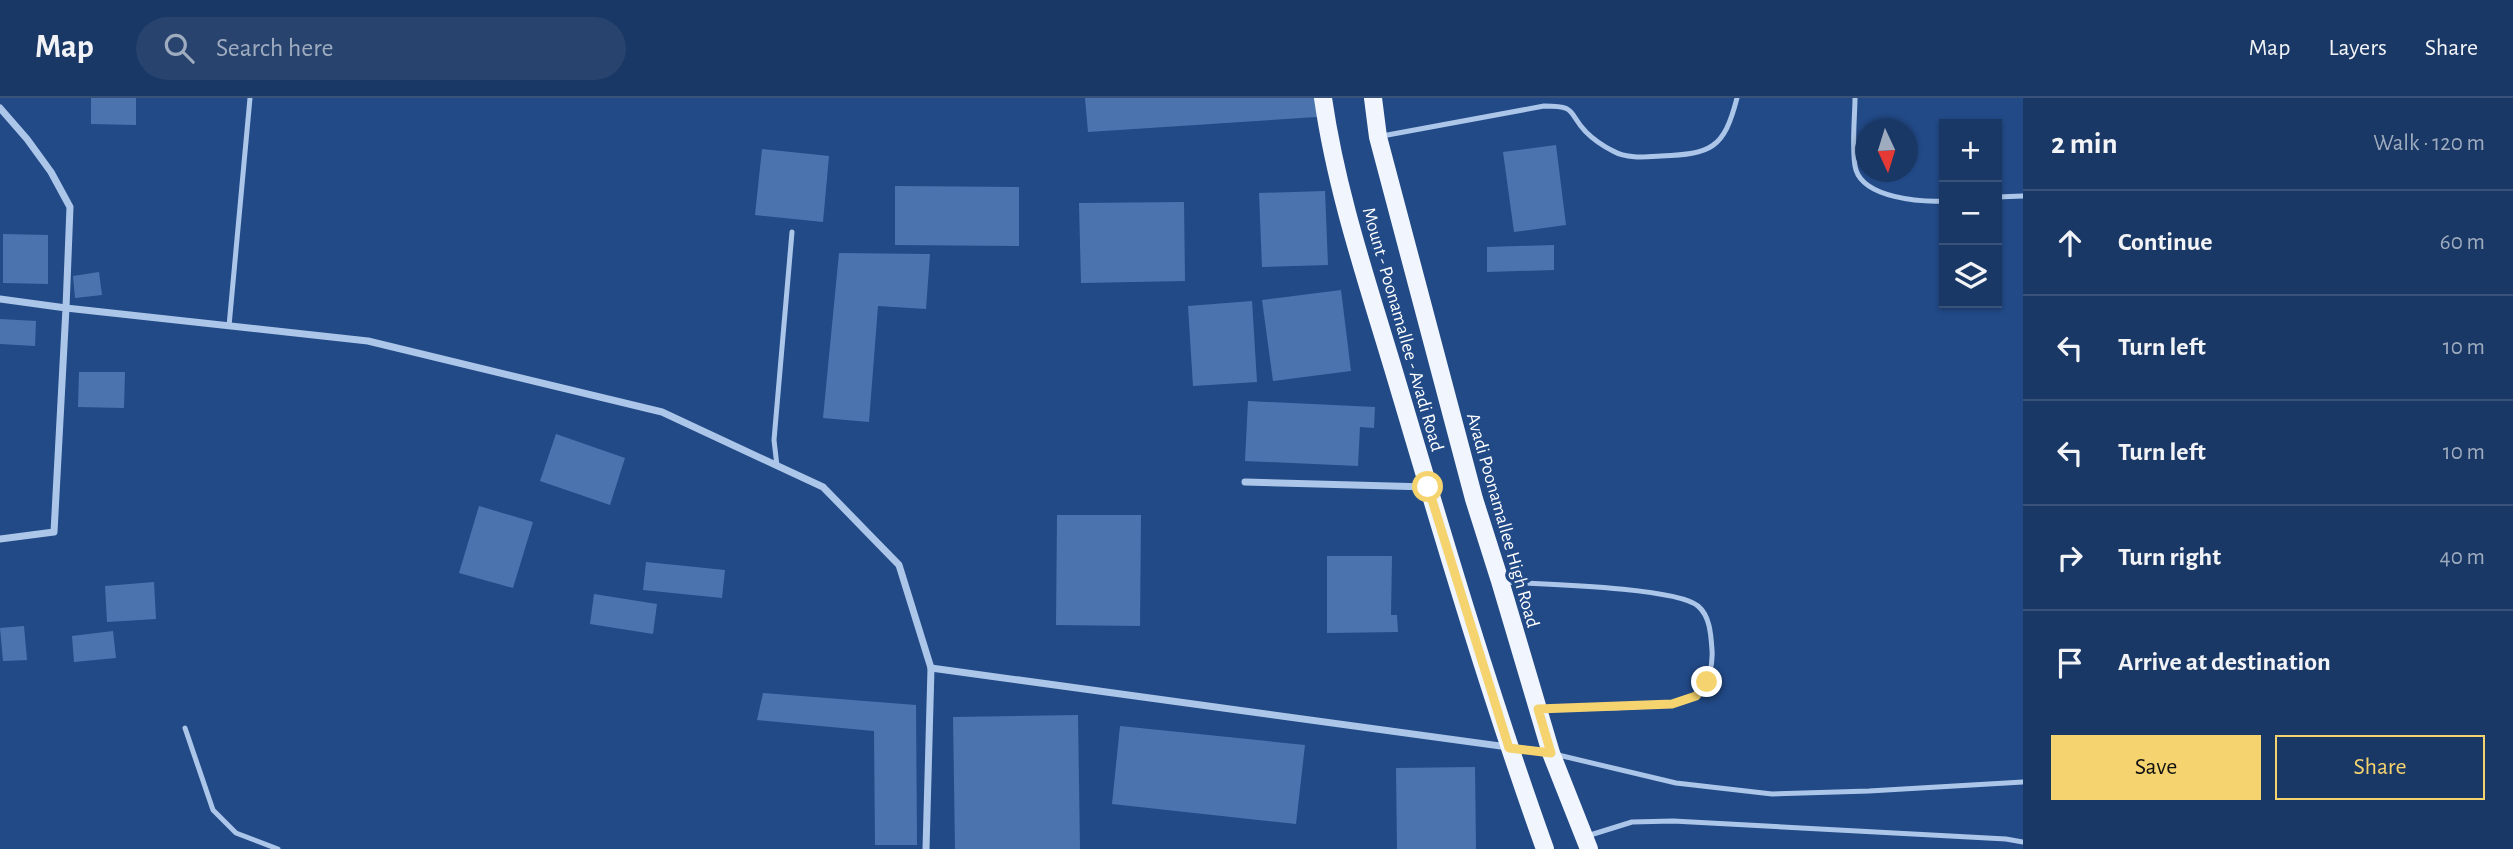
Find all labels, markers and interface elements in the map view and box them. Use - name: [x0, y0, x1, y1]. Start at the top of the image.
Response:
- search box: [136, 17, 626, 80]
- icon: search: [160, 29, 198, 67]
- text: Map: [35, 31, 94, 64]
- text: Search here: [216, 35, 334, 61]
- text: Map: [2248, 36, 2290, 60]
- text: Layers: [2328, 36, 2387, 60]
- text: Share: [2425, 36, 2478, 60]
- north arrow: [1855, 119, 1918, 182]
- map controls: [1939, 119, 2002, 308]
- button: +: [1939, 119, 2002, 182]
- text: 2 min: [2051, 129, 2118, 159]
- text: Walk · 120 m: [2373, 132, 2485, 155]
- button: −: [1939, 182, 2002, 245]
- street label: Mount - Poonamallee - Avadi Road: [1359, 205, 1447, 454]
- icon: ahead: [2051, 224, 2089, 262]
- text: Continue: [2118, 229, 2213, 255]
- text: 60 m: [2440, 231, 2485, 254]
- button: layers: [1939, 245, 2002, 308]
- icon: left: [2051, 329, 2089, 367]
- text: Turn left: [2118, 334, 2206, 360]
- text: 10 m: [2443, 336, 2485, 359]
- street label: Avadi Poonamallee High Road: [1463, 411, 1542, 630]
- icon: left: [2051, 434, 2089, 472]
- text: Turn left: [2118, 439, 2206, 465]
- text: 10 m: [2443, 441, 2485, 464]
- route start: [1412, 471, 1443, 502]
- icon: right: [2051, 539, 2089, 577]
- text: Turn right: [2118, 544, 2221, 570]
- text: 40 m: [2440, 546, 2485, 569]
- icon: arrive: [2051, 644, 2089, 682]
- text: Arrive at destination: [2118, 649, 2331, 675]
- route end: [1691, 666, 1722, 697]
- button: Save: [2051, 735, 2261, 800]
- button: Share: [2275, 735, 2485, 800]

